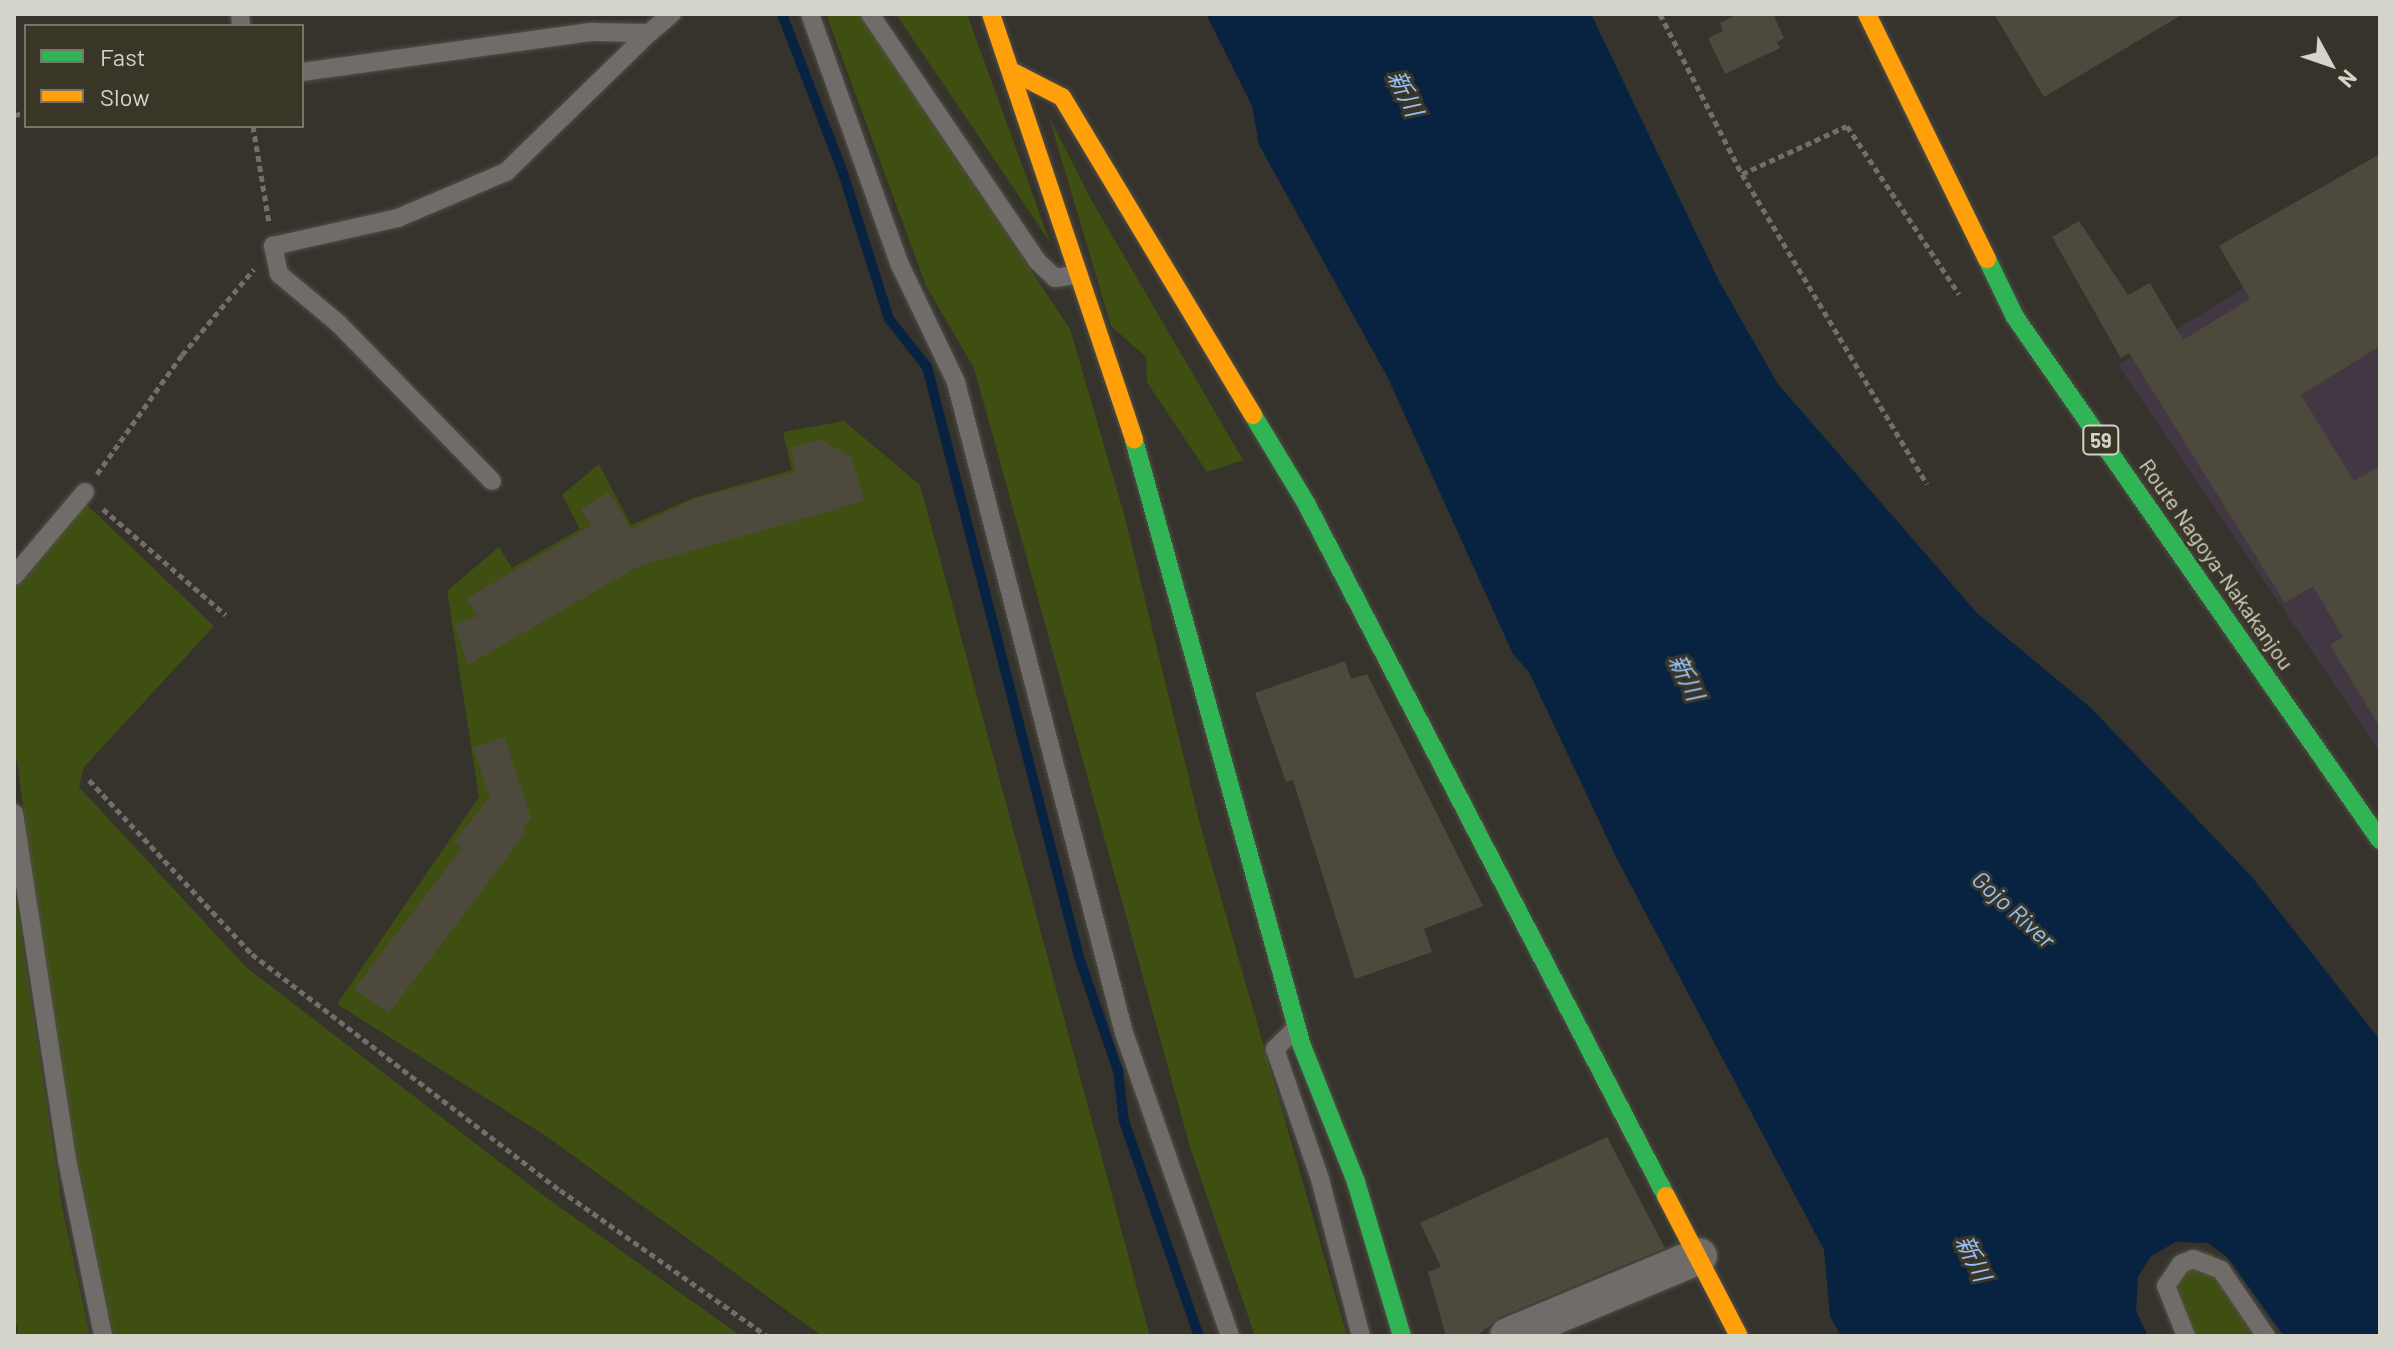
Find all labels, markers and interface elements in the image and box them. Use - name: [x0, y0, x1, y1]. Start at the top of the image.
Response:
- legend: [24, 24, 304, 128]
- north arrow: [2290, 24, 2370, 104]
- text: Fast: [100, 42, 145, 71]
- water label: 新川: [1383, 65, 1429, 121]
- text: N: [2334, 65, 2363, 93]
- text: Slow: [100, 82, 149, 111]
- road number: 59: [2081, 424, 2121, 456]
- street label: Route Nagoya-Nakakanjou: [2134, 453, 2300, 675]
- water label: 新川: [1664, 649, 1710, 705]
- water label: Gojo River: [1967, 864, 2061, 954]
- water label: 新川: [1951, 1230, 1997, 1286]

